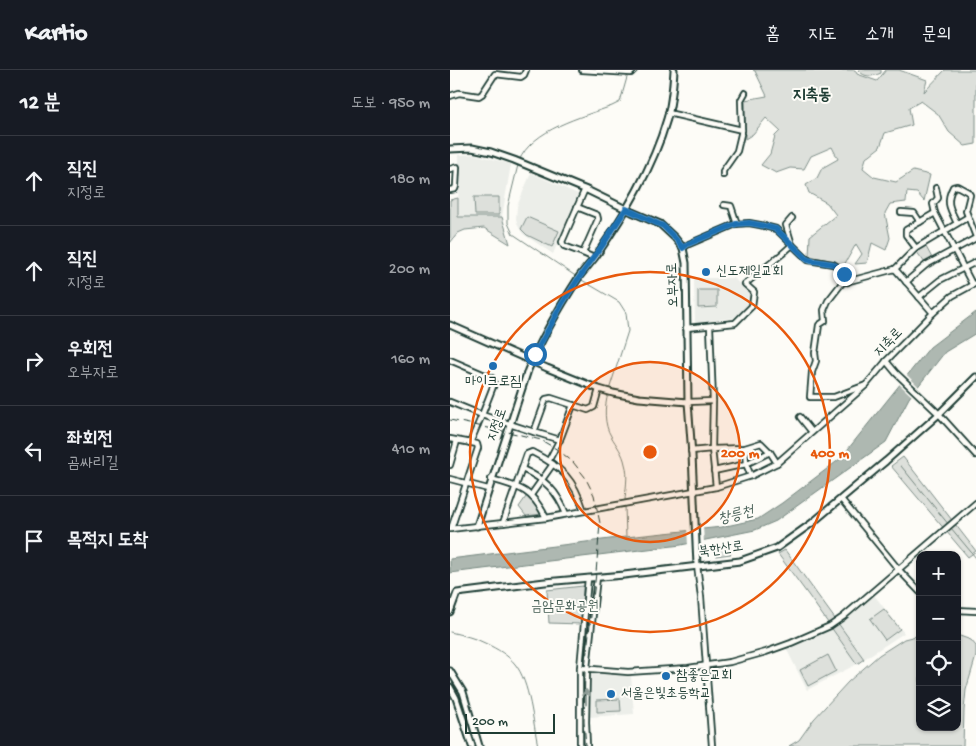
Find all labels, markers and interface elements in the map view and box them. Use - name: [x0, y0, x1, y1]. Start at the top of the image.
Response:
- text: Kartio: [25, 20, 88, 49]
- text: 홈: [766, 25, 780, 46]
- text: 지도: [808, 25, 837, 46]
- text: 소개: [865, 25, 894, 46]
- text: 문의: [922, 25, 951, 46]
- district label: 지축동: [793, 86, 831, 106]
- text: 12 분: [20, 92, 61, 117]
- text: 도보 · 950 m: [351, 95, 430, 114]
- text: 직진: [67, 159, 98, 182]
- icon: ahead: [20, 167, 48, 195]
- text: 180 m: [391, 171, 430, 190]
- text: 지정로: [67, 185, 106, 204]
- text: 직진: [67, 249, 98, 272]
- icon: ahead: [20, 257, 48, 285]
- text: 200 m: [389, 261, 430, 280]
- street label: 오부자로: [665, 262, 683, 308]
- route end: [833, 263, 856, 286]
- place label: 신도제일교회: [716, 264, 784, 281]
- marker: 신도제일교회: [700, 266, 712, 278]
- text: 지정로: [67, 275, 106, 294]
- street label: 지축로: [871, 325, 907, 361]
- text: 우회전: [67, 339, 113, 362]
- route start: [524, 343, 547, 366]
- icon: right: [20, 347, 48, 375]
- text: 160 m: [391, 351, 430, 370]
- marker: 마이크로짐: [487, 360, 499, 372]
- text: 오부자로: [67, 365, 119, 384]
- place label: 마이크로짐: [465, 374, 521, 391]
- street label: 지정로: [484, 406, 512, 444]
- text: 좌회전: [67, 429, 113, 452]
- icon: left: [20, 437, 48, 465]
- text: 410 m: [392, 441, 430, 460]
- centre of rings: [641, 443, 659, 461]
- text: 200 m: [721, 445, 760, 463]
- text: 400 m: [810, 445, 850, 463]
- text: 곰싸리길: [67, 455, 119, 474]
- water label: 창릉천: [716, 502, 758, 529]
- icon: arrive: [20, 527, 48, 555]
- text: 목적지 도착: [67, 530, 148, 553]
- street label: 북한산로: [698, 538, 744, 562]
- map controls: [916, 551, 961, 731]
- button: +: [916, 551, 961, 596]
- button: −: [916, 596, 961, 641]
- park label: 금암문화공원: [531, 599, 599, 616]
- button: locate: [916, 641, 961, 686]
- place label: 참좋은교회: [676, 668, 732, 685]
- marker: 참좋은교회: [660, 670, 672, 682]
- place label: 서울은빛초등학교: [621, 686, 711, 703]
- button: layers: [916, 686, 961, 731]
- marker: 서울은빛초등학교: [605, 688, 617, 700]
- one-way arrow: [581, 690, 591, 706]
- scale bar: [465, 711, 555, 734]
- text: 200 m: [472, 714, 508, 731]

